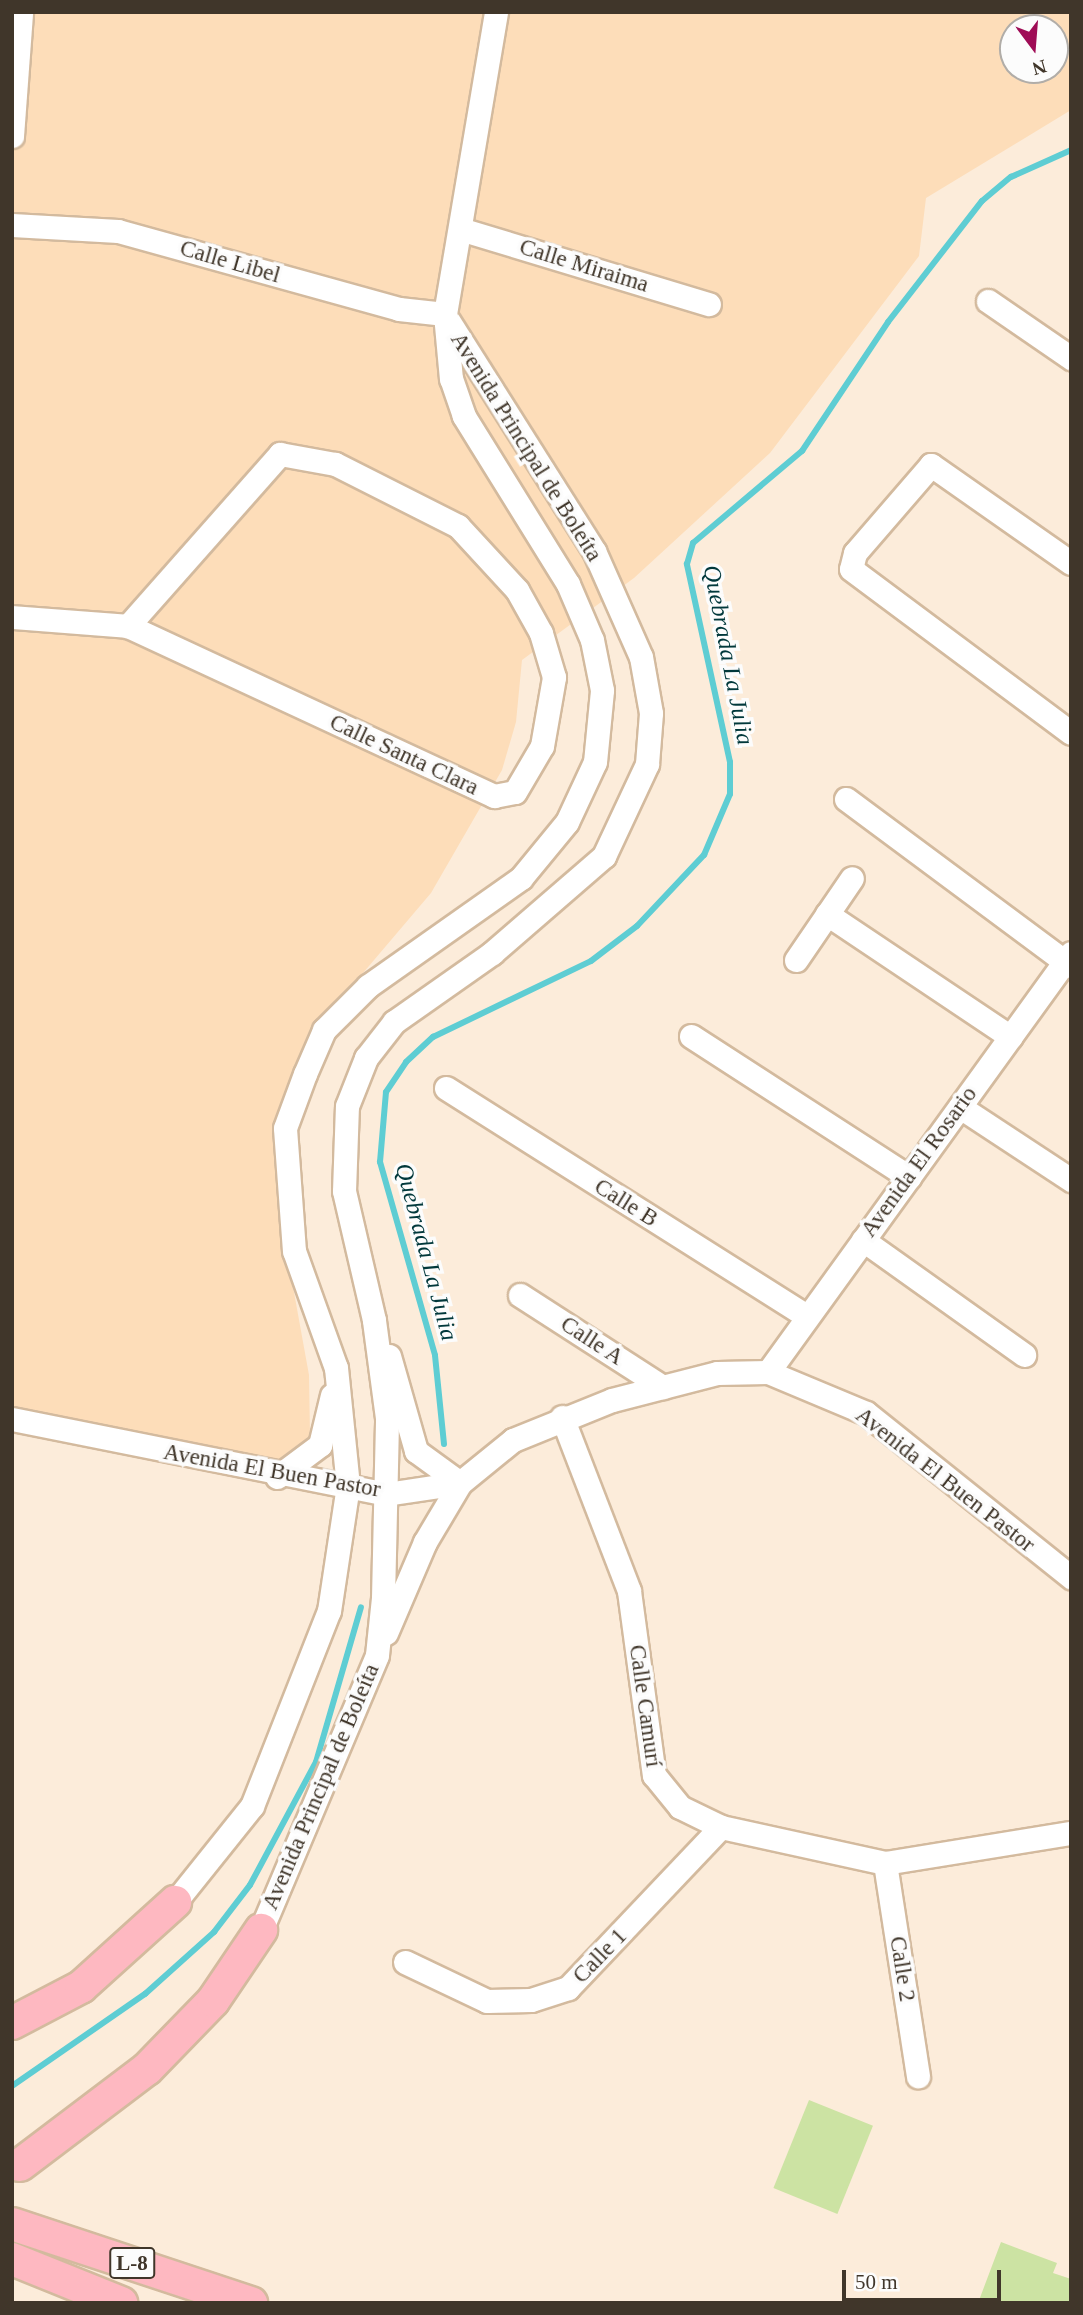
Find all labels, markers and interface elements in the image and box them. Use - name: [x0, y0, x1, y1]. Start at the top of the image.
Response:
- north arrow: [999, 14, 1069, 84]
- text: N: [1030, 56, 1049, 80]
- street label: Calle Miraima: [516, 233, 652, 299]
- street label: Calle Libel: [177, 235, 283, 289]
- street label: Avenida Principal de Boleíta: [444, 327, 608, 567]
- water label: Quebrada La Julia: [696, 563, 760, 747]
- street label: Calle Santa Clara: [325, 708, 483, 802]
- street label: Avenida El Rosario: [855, 1081, 983, 1243]
- water label: Quebrada La Julia: [388, 1160, 464, 1344]
- street label: Calle B: [589, 1173, 663, 1233]
- street label: Calle A: [555, 1310, 629, 1372]
- street label: Avenida El Buen Pastor: [850, 1401, 1040, 1559]
- street label: Avenida El Buen Pastor: [161, 1438, 383, 1504]
- street label: Calle Camurí: [623, 1643, 667, 1769]
- street label: Avenida Principal de Boleíta: [257, 1660, 385, 1914]
- street label: Calle 1: [567, 1923, 633, 1989]
- street label: Calle 2: [883, 1934, 921, 2004]
- road number: L-8: [109, 2246, 155, 2280]
- scale bar: [845, 2256, 1004, 2300]
- text: 50 m: [855, 2270, 898, 2294]

